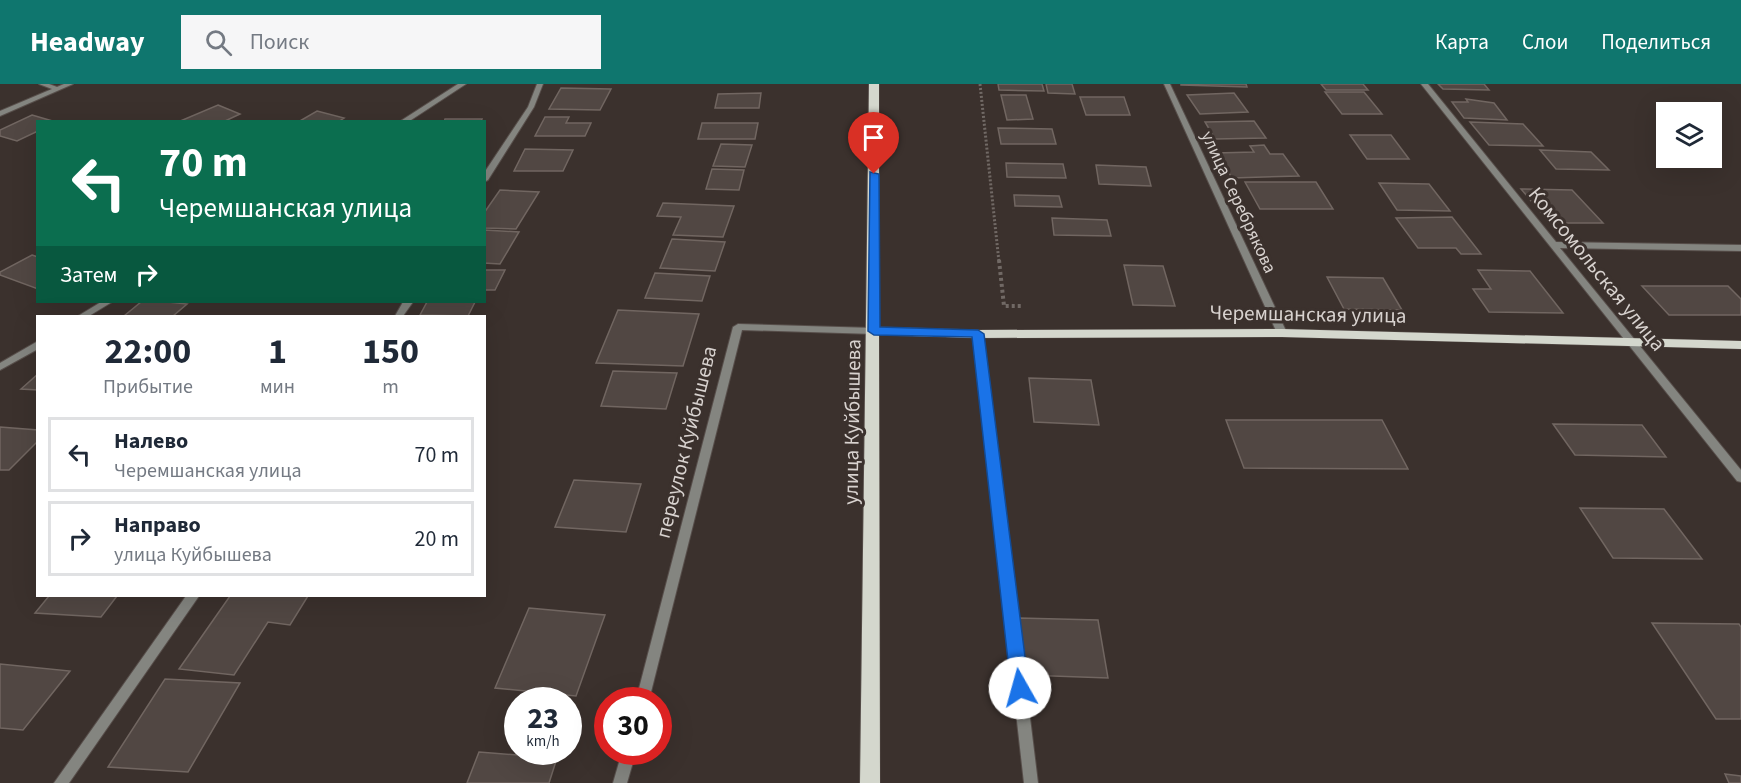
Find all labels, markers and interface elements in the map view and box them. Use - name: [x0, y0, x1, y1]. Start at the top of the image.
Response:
- search box: [181, 15, 601, 69]
- text: Headway: [30, 22, 145, 62]
- icon: search: [202, 26, 235, 59]
- text: Поиск: [250, 26, 309, 58]
- text: Карта: [1435, 27, 1489, 57]
- text: Слои: [1522, 27, 1568, 57]
- text: Поделиться: [1601, 27, 1711, 57]
- map controls: [1656, 102, 1722, 168]
- button: layers: [1656, 102, 1722, 168]
- pin: [848, 112, 899, 174]
- icon: arrive: [857, 121, 890, 154]
- street label: улица Серебрякова: [1195, 127, 1283, 277]
- text: 70 m: [159, 133, 248, 193]
- icon: left: [60, 144, 138, 222]
- street label: Комсомольская улица: [1521, 180, 1673, 358]
- text: Черемшанская улица: [159, 189, 412, 228]
- icon: right: [130, 258, 163, 291]
- text: Затем: [60, 259, 118, 291]
- street label: Черемшанская улица: [1209, 297, 1407, 331]
- text: 22:00: [105, 326, 191, 377]
- text: 1: [268, 326, 287, 377]
- text: 150: [362, 326, 419, 377]
- street label: улица Куйбышева: [836, 339, 868, 505]
- street label: переулок Куйбышева: [648, 343, 724, 541]
- text: Прибытие: [103, 373, 193, 401]
- text: мин: [260, 373, 295, 401]
- text: m: [382, 373, 399, 401]
- text: Налево: [114, 425, 188, 457]
- icon: left: [63, 438, 96, 471]
- text: 70 m: [414, 439, 459, 471]
- text: Черемшанская улица: [114, 457, 302, 485]
- text: Направо: [114, 509, 201, 541]
- icon: right: [63, 522, 96, 555]
- text: 20 m: [414, 523, 459, 555]
- text: улица Куйбышева: [114, 541, 272, 569]
- position arrow: [988, 656, 1052, 720]
- speed limit sign: 30: [594, 687, 672, 765]
- text: 23: [527, 697, 559, 740]
- text: km/h: [526, 731, 560, 752]

